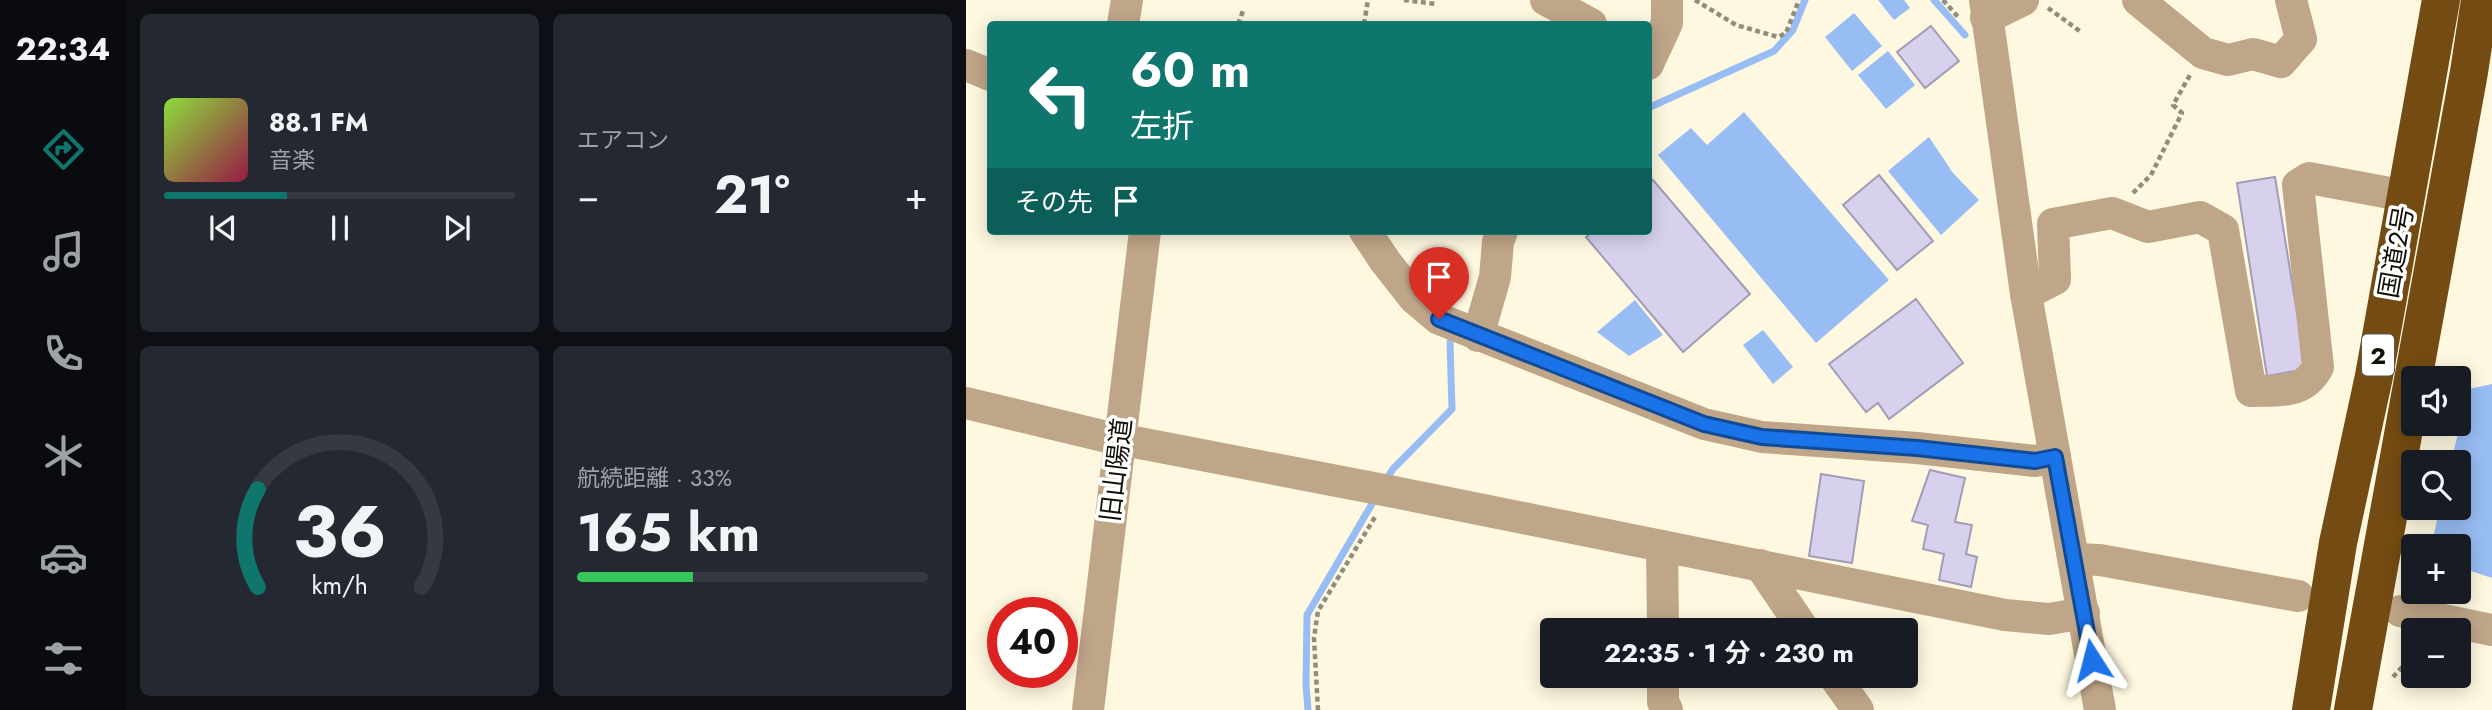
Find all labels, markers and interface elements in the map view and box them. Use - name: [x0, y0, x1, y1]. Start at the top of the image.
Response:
- text: 22:34: [16, 26, 110, 72]
- text: 60 m: [1130, 35, 1250, 105]
- icon: left: [1015, 49, 1106, 140]
- text: 88.1 FM: [269, 103, 368, 141]
- text: 左折: [1130, 103, 1194, 149]
- text: エアコン: [577, 123, 669, 157]
- icon: directions: [39, 125, 88, 174]
- text: 音楽: [269, 143, 315, 177]
- text: 21°: [714, 157, 790, 233]
- text: −: [577, 168, 599, 223]
- text: +: [905, 168, 928, 223]
- icon: arrive: [1107, 182, 1145, 220]
- text: その先: [1015, 183, 1093, 221]
- street label: 国道2号: [2369, 203, 2423, 301]
- icon: previous: [204, 209, 242, 247]
- icon: pause: [321, 209, 359, 247]
- icon: next: [438, 209, 476, 247]
- icon: music: [39, 227, 88, 276]
- pin: [1409, 247, 1469, 319]
- icon: arrive: [1420, 258, 1458, 296]
- icon: phone: [39, 329, 88, 378]
- road number: 2: [2362, 334, 2394, 376]
- map controls: [2401, 366, 2471, 688]
- button: sound: [2401, 366, 2471, 436]
- street label: 旧山陽道: [1091, 416, 1141, 524]
- icon: climate: [39, 431, 88, 480]
- button: search: [2401, 450, 2471, 520]
- text: 航続距離 · 33%: [577, 461, 732, 495]
- text: 36: [293, 479, 386, 584]
- text: 165 km: [577, 495, 760, 571]
- icon: car: [39, 533, 88, 582]
- button: +: [2401, 534, 2471, 604]
- text: km/h: [311, 567, 368, 603]
- speed limit sign: 40: [987, 597, 1078, 688]
- button: −: [2401, 618, 2471, 688]
- position arrow: [2055, 623, 2129, 697]
- icon: filters: [39, 634, 88, 683]
- text: 22:35 · 1 分 · 230 m: [1604, 634, 1854, 672]

